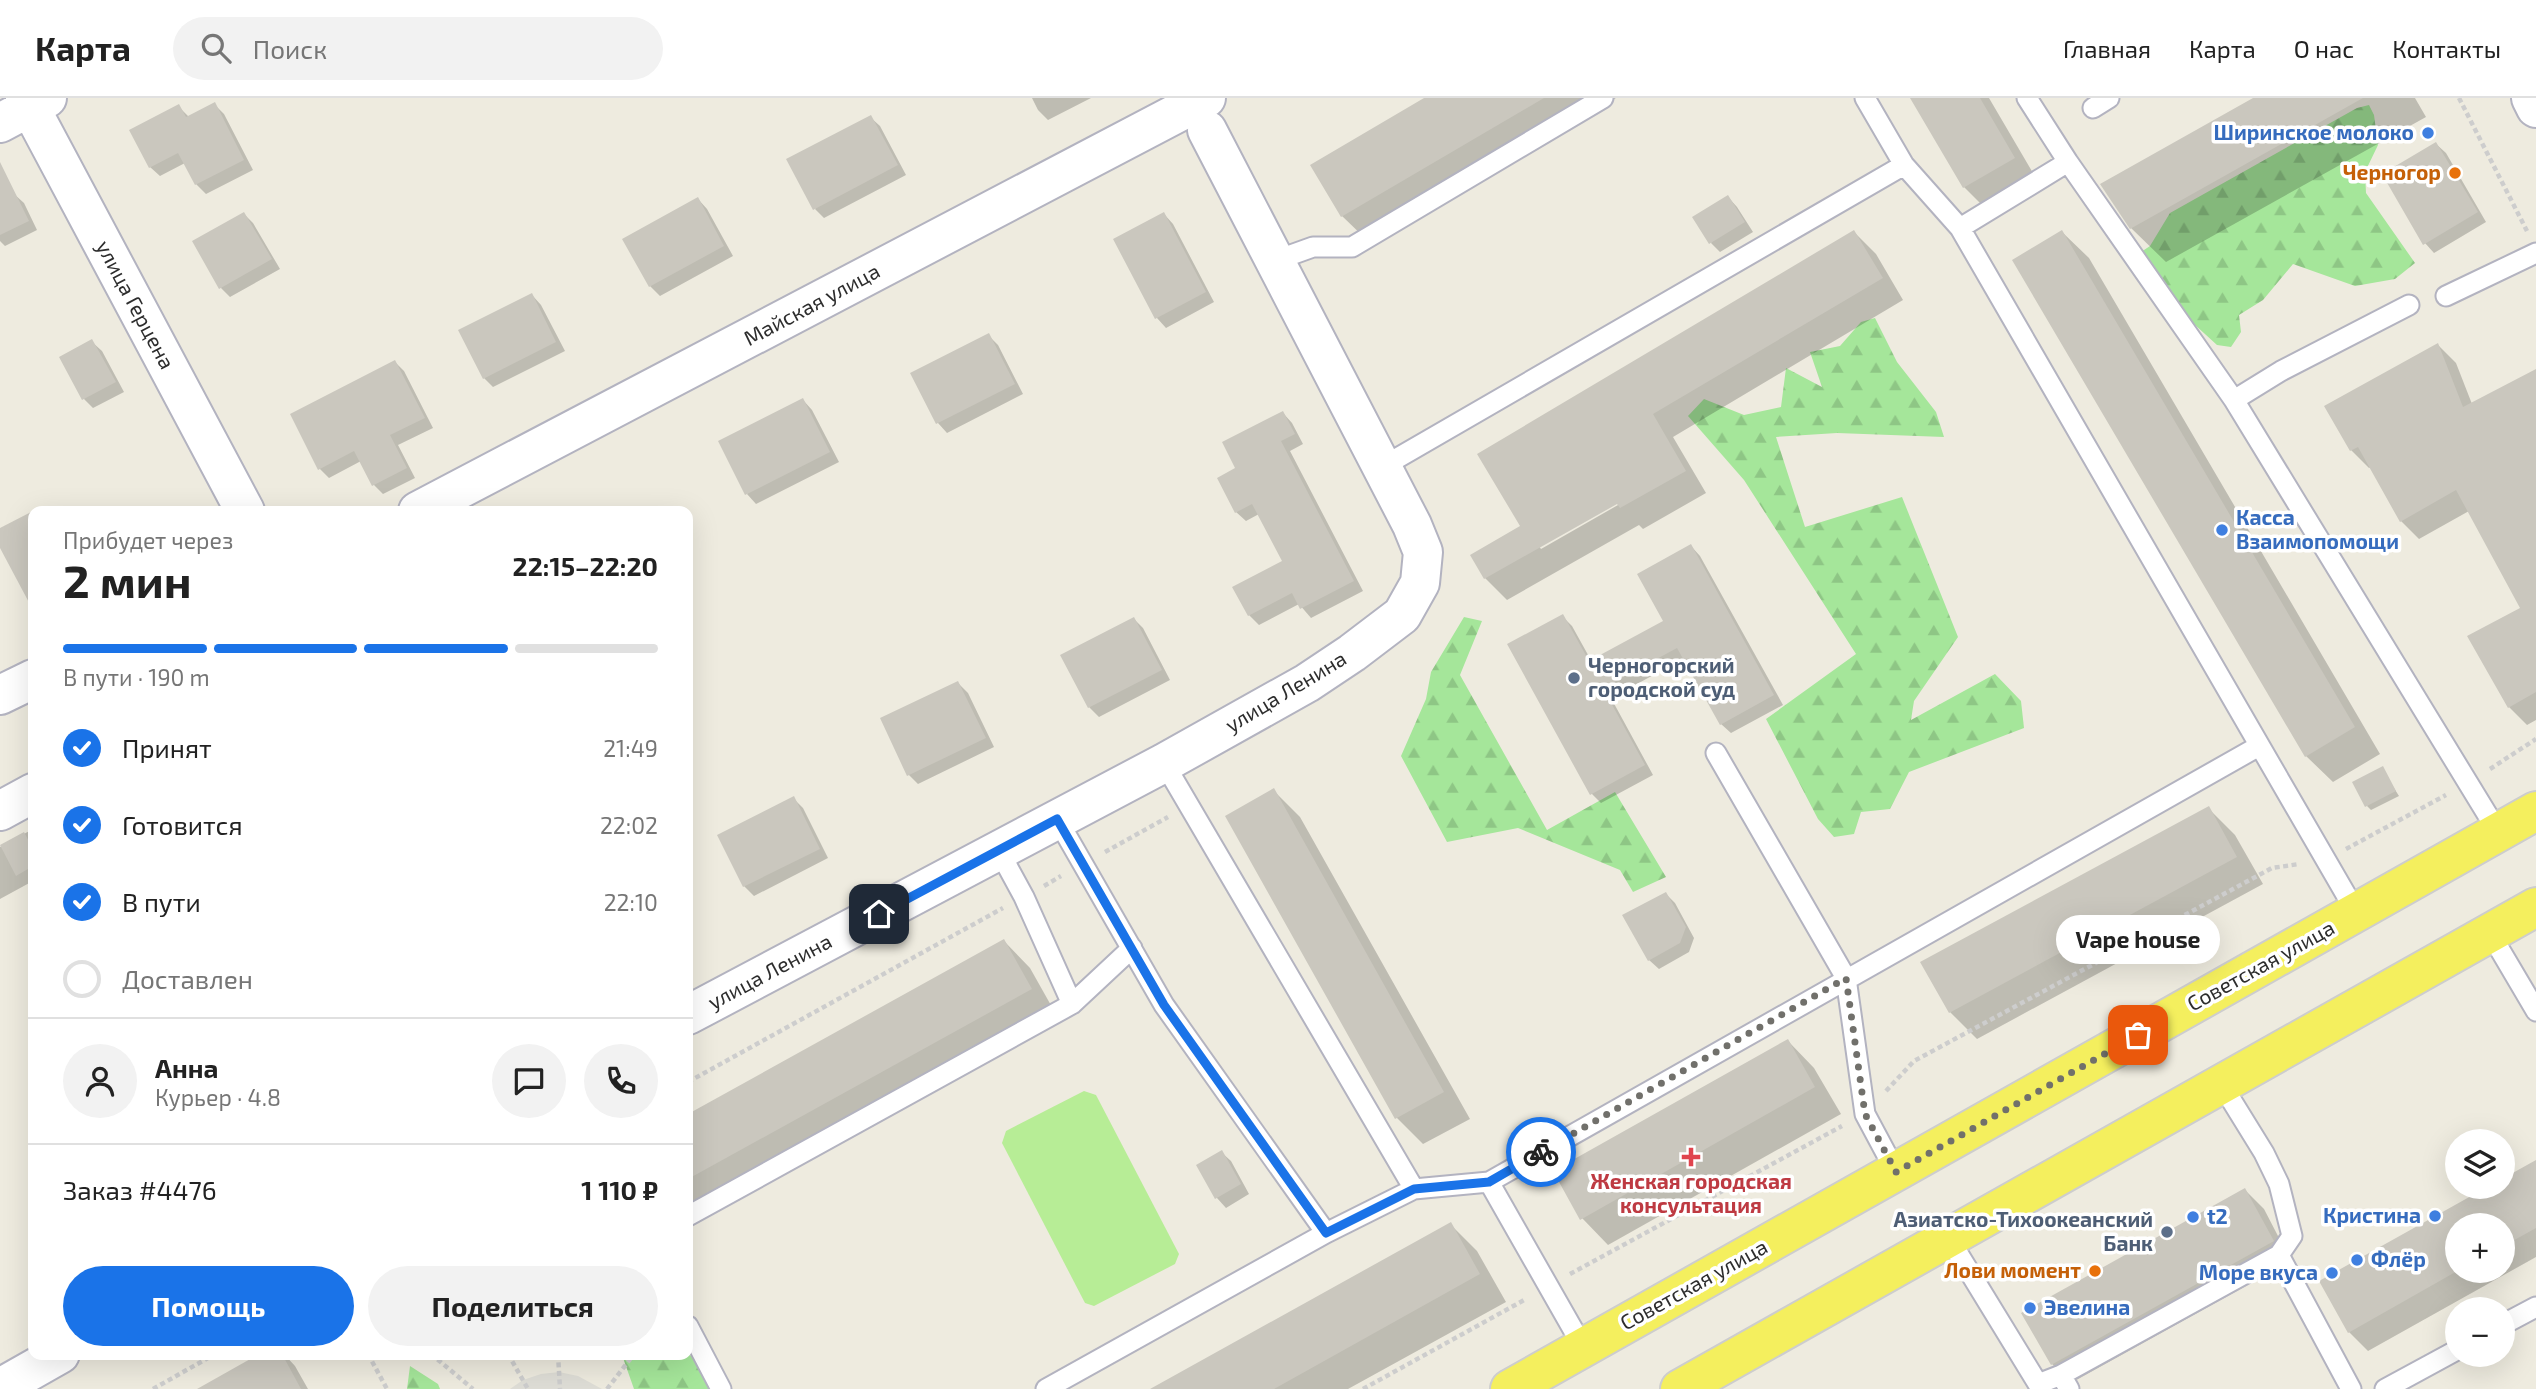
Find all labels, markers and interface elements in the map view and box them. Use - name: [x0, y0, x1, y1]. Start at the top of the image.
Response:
- search box: [173, 17, 663, 80]
- text: Карта: [35, 28, 131, 68]
- icon: search: [197, 29, 235, 67]
- text: Поиск: [253, 33, 327, 64]
- text: Главная: [2063, 34, 2151, 63]
- text: Карта: [2189, 34, 2256, 63]
- text: О нас: [2294, 34, 2354, 63]
- text: Контакты: [2392, 34, 2501, 63]
- place label: Ширинское молоко: [2214, 119, 2414, 144]
- marker: Ширинское молоко: [2420, 125, 2436, 141]
- place label: Черногор: [2343, 159, 2441, 184]
- marker: Черногор: [2447, 165, 2463, 181]
- street label: улица Герцена: [91, 236, 181, 373]
- street label: Майская улица: [739, 257, 884, 351]
- place label: Касса Взаимопомощи: [2236, 504, 2399, 553]
- marker: Касса Взаимопомощи: [2214, 522, 2230, 538]
- text: Прибудет через: [63, 526, 233, 554]
- text: 22:15–22:20: [513, 550, 658, 581]
- text: 2 мин: [63, 552, 192, 607]
- street label: улица Ленина: [1220, 645, 1351, 737]
- place label: Черногорский городской суд: [1588, 652, 1735, 701]
- text: В пути · 190 m: [63, 663, 210, 691]
- marker: Черногорский городской суд: [1566, 670, 1582, 686]
- icon: check: [63, 729, 101, 767]
- text: Принят: [122, 732, 212, 763]
- text: 21:49: [603, 734, 658, 762]
- icon: check: [63, 806, 101, 844]
- text: Готовится: [122, 809, 243, 840]
- text: 22:02: [600, 811, 658, 839]
- icon: check: [63, 883, 101, 921]
- pin: [849, 884, 909, 944]
- text: В пути: [122, 886, 201, 917]
- text: 22:10: [604, 888, 658, 916]
- icon: home: [860, 895, 898, 933]
- street label: Советская улица: [2182, 914, 2339, 1016]
- callout: Vape house: [2056, 916, 2220, 965]
- text: Vape house: [2075, 925, 2201, 953]
- street label: улица Ленина: [703, 928, 836, 1015]
- text: Доставлен: [122, 963, 253, 994]
- pin: [2108, 1005, 2168, 1065]
- icon: bag: [2119, 1016, 2157, 1054]
- button: person: [63, 1044, 137, 1118]
- button: chat: [492, 1044, 566, 1118]
- button: phone: [584, 1044, 658, 1118]
- text: Анна: [155, 1052, 218, 1083]
- text: Курьер · 4.8: [155, 1083, 281, 1111]
- courier: [1506, 1117, 1576, 1187]
- map controls: [2445, 1129, 2515, 1367]
- button: layers: [2445, 1129, 2515, 1199]
- icon: bike: [1522, 1133, 1560, 1171]
- marker: Женская городская консультация: [1681, 1147, 1701, 1167]
- place label: Женская городская консультация: [1590, 1168, 1792, 1217]
- text: Заказ #4476: [63, 1174, 217, 1205]
- text: 1 110 ₽: [581, 1174, 658, 1205]
- place label: Кристина: [2323, 1202, 2421, 1227]
- place label: t2: [2207, 1203, 2228, 1228]
- place label: Азиатско-Тихоокеанский Банк: [1894, 1206, 2153, 1255]
- marker: Кристина: [2427, 1208, 2443, 1224]
- marker: t2: [2185, 1209, 2201, 1225]
- button: +: [2445, 1213, 2515, 1283]
- marker: Азиатско-Тихоокеанский Банк: [2159, 1224, 2175, 1240]
- street label: Советская улица: [1615, 1233, 1772, 1335]
- place label: Флёр: [2371, 1246, 2426, 1271]
- marker: Флёр: [2349, 1252, 2365, 1268]
- place label: Лови момент: [1944, 1257, 2081, 1282]
- place label: Море вкуса: [2199, 1259, 2318, 1284]
- marker: Лови момент: [2087, 1263, 2103, 1279]
- marker: Море вкуса: [2324, 1265, 2340, 1281]
- button: Помощь: [63, 1266, 354, 1346]
- button: Поделиться: [368, 1266, 658, 1346]
- place label: Эвелина: [2044, 1294, 2130, 1319]
- button: −: [2445, 1297, 2515, 1367]
- marker: Эвелина: [2022, 1300, 2038, 1316]

